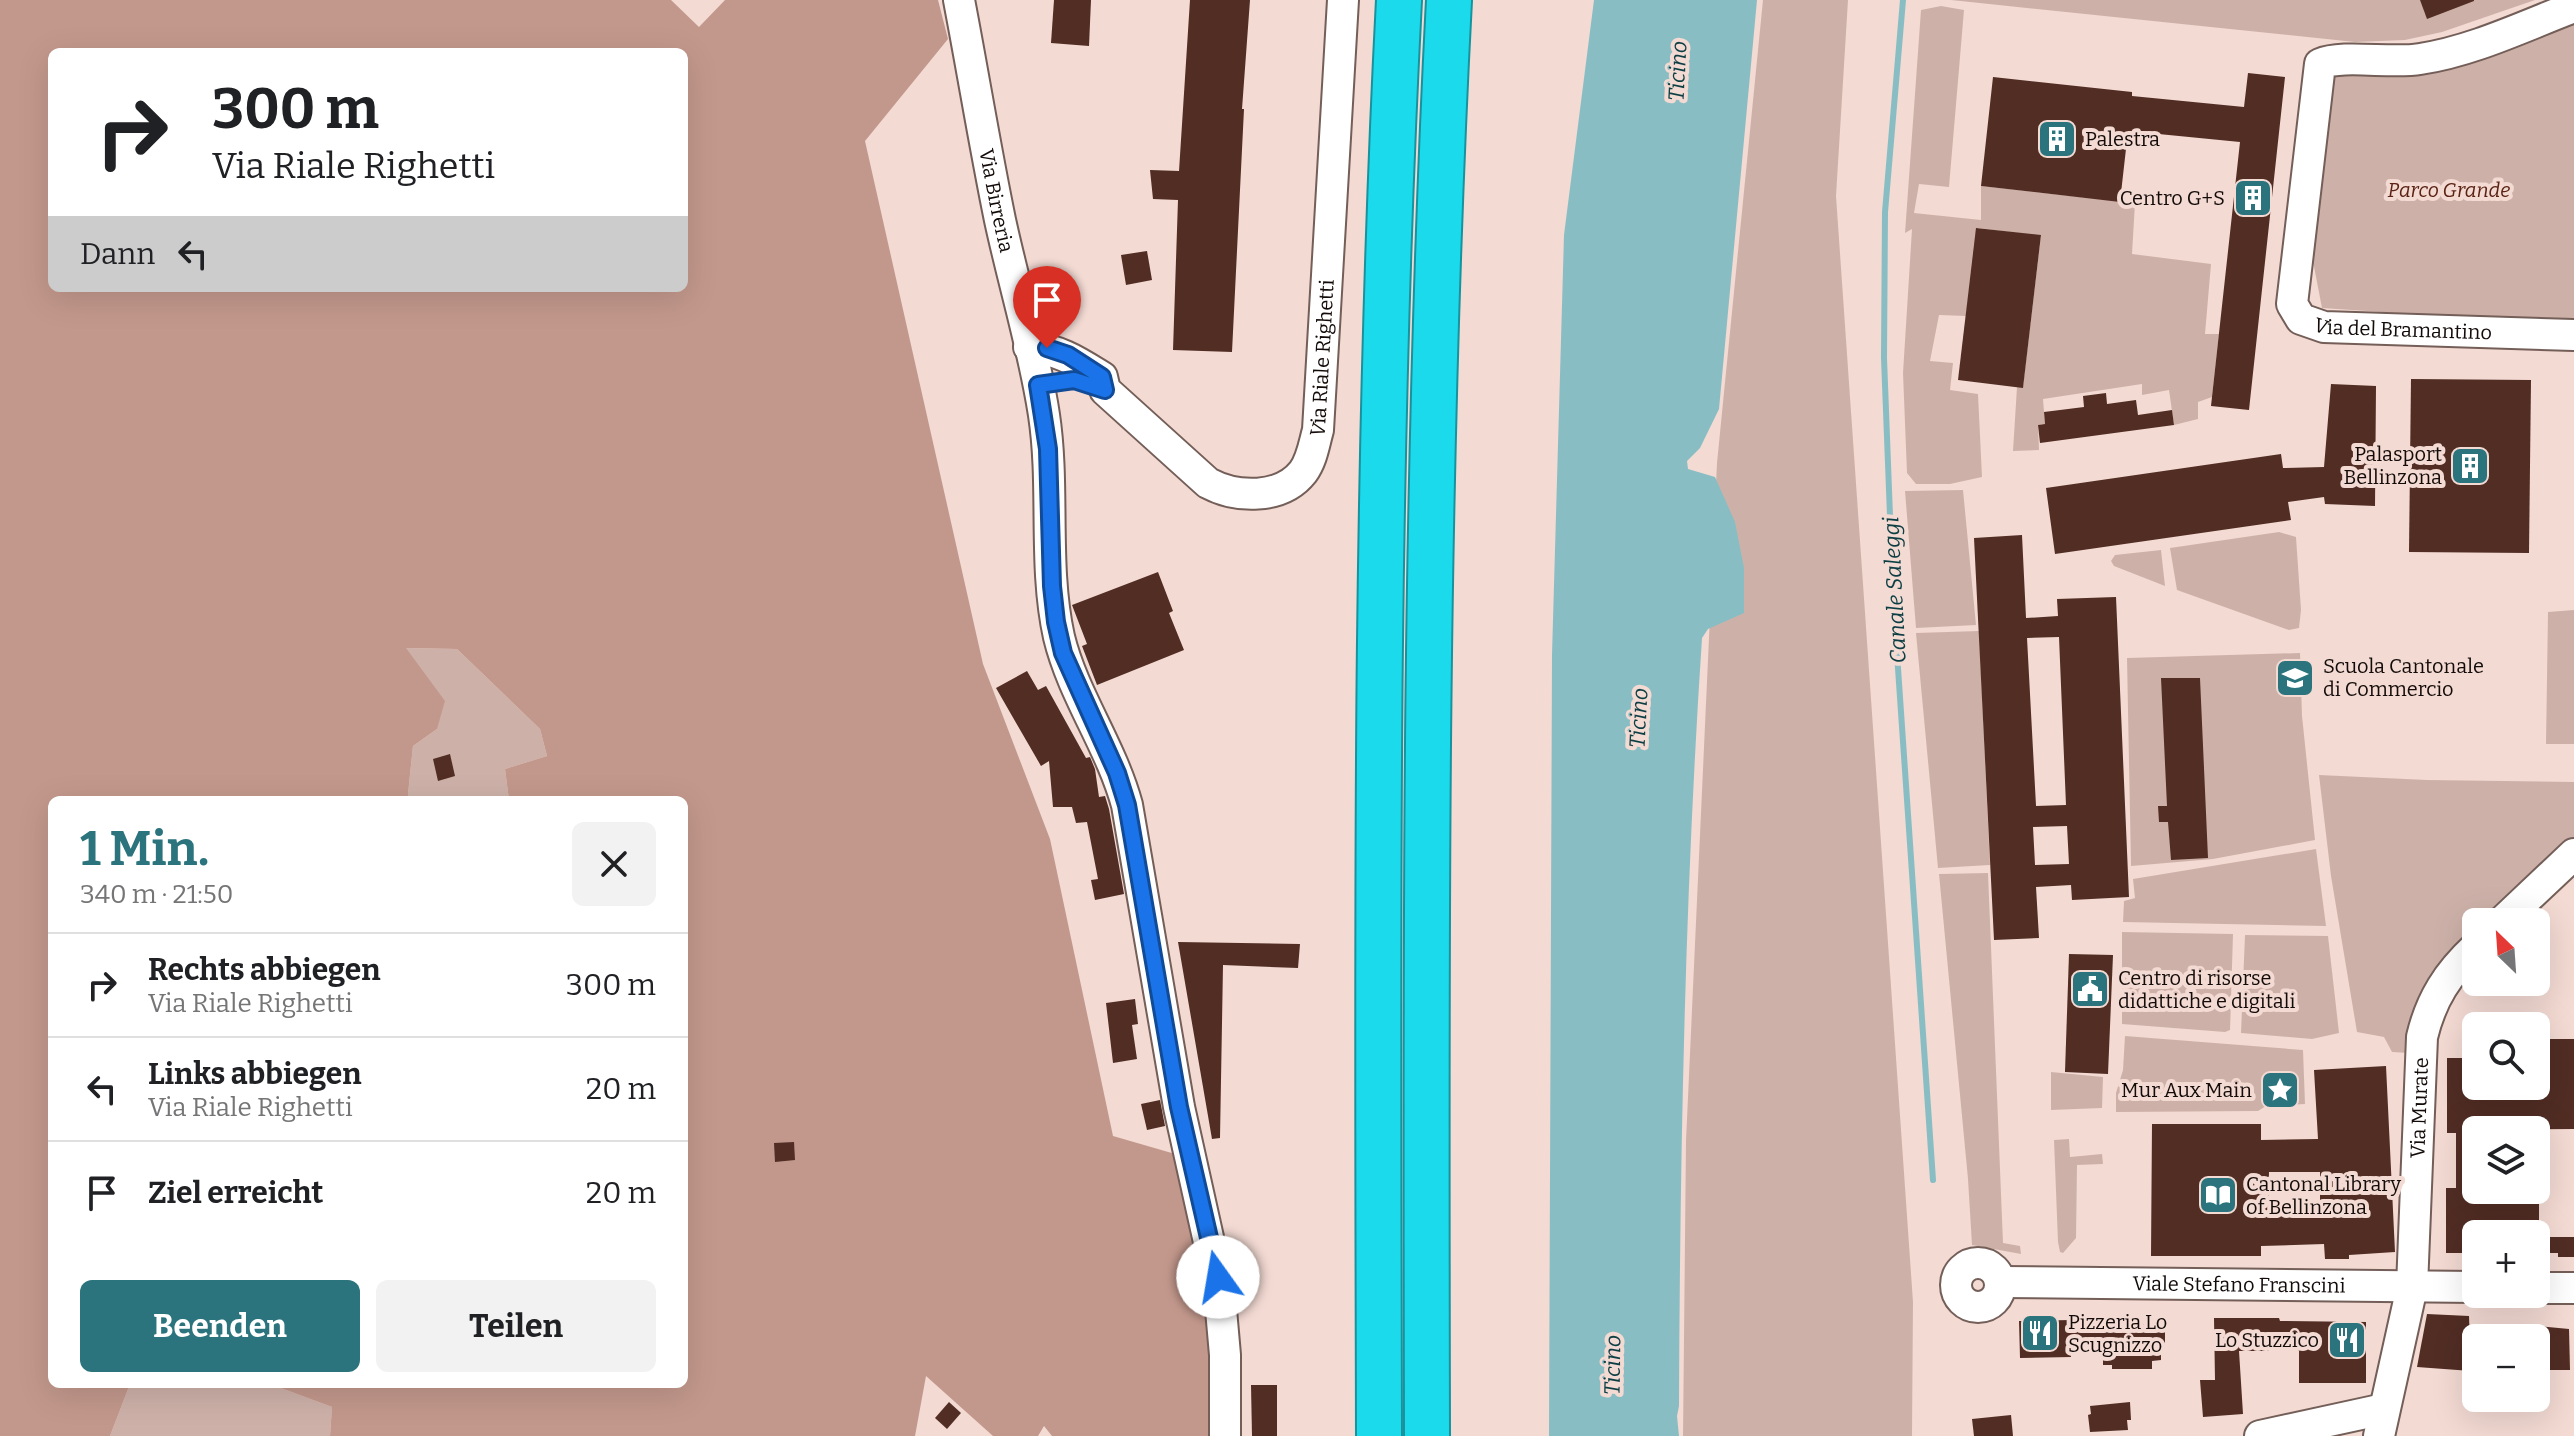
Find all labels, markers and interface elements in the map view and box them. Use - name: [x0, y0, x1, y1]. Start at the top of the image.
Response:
- water label: Ticino: [1662, 40, 1693, 102]
- text: 300 m: [212, 76, 379, 143]
- icon: right: [80, 80, 184, 184]
- building icon: Palestra: [2036, 118, 2078, 160]
- place label: Palestra: [2085, 127, 2160, 151]
- text: Via Riale Righetti: [212, 144, 495, 188]
- street label: Via Birreria: [974, 147, 1019, 255]
- building icon: Centro G+S: [2232, 177, 2274, 219]
- park label: Parco Grande: [2388, 178, 2510, 202]
- place label: Centro G+S: [2120, 186, 2225, 210]
- icon: left: [171, 232, 215, 276]
- text: Dann: [80, 236, 155, 272]
- pin: [1013, 266, 1081, 348]
- icon: arrive: [1025, 278, 1069, 322]
- street label: Via Riale Righetti: [1305, 279, 1339, 440]
- street label: Via del Bramantino: [2311, 312, 2492, 344]
- place label: Palasport Bellinzona: [2344, 442, 2442, 489]
- building icon: Palasport Bellinzona: [2449, 445, 2491, 487]
- water label: Canale Saleggi: [1877, 516, 1912, 664]
- place label: Scuola Cantonale di Commercio: [2323, 654, 2484, 701]
- school or university icon: Scuola Cantonale di Commercio: [2274, 657, 2316, 699]
- water label: Ticino: [1623, 687, 1654, 749]
- text: 1 Min.: [80, 820, 209, 878]
- button: close: [572, 822, 656, 906]
- text: 340 m · 21:50: [80, 879, 233, 910]
- north arrow: [2462, 908, 2550, 996]
- map controls: [2462, 908, 2550, 1412]
- text: Rechts abbiegen: [148, 952, 381, 988]
- icon: right: [80, 963, 124, 1007]
- place label: Centro di risorse didattiche e digitali: [2118, 966, 2295, 1013]
- text: 300 m: [566, 967, 656, 1003]
- public building icon: Centro di risorse didattiche e digitali: [2069, 968, 2111, 1010]
- text: Via Riale Righetti: [148, 988, 353, 1019]
- button: search: [2462, 1012, 2550, 1100]
- text: Links abbiegen: [148, 1056, 361, 1092]
- street label: Via Murate: [2405, 1057, 2433, 1159]
- icon: left: [80, 1067, 124, 1111]
- place icon: Mur Aux Main: [2259, 1069, 2301, 1111]
- text: 20 m: [586, 1071, 656, 1107]
- place label: Mur Aux Main: [2121, 1078, 2252, 1102]
- text: Via Riale Righetti: [148, 1092, 353, 1123]
- button: layers: [2462, 1116, 2550, 1204]
- icon: arrive: [80, 1171, 124, 1215]
- place label: Cantonal Library of Bellinzona: [2246, 1172, 2401, 1219]
- library icon: Cantonal Library of Bellinzona: [2197, 1174, 2239, 1216]
- text: Ziel erreicht: [148, 1175, 323, 1211]
- text: 20 m: [586, 1175, 656, 1211]
- button: +: [2462, 1220, 2550, 1308]
- position arrow: [1176, 1235, 1260, 1319]
- street label: Viale Stefano Franscini: [2132, 1271, 2346, 1298]
- button: Beenden: [80, 1280, 360, 1372]
- button: Teilen: [376, 1280, 656, 1372]
- place label: Pizzeria Lo Scugnizzo: [2068, 1310, 2167, 1357]
- restaurant icon: Pizzeria Lo Scugnizzo: [2019, 1312, 2061, 1354]
- restaurant icon: Lo Stuzzico: [2326, 1319, 2368, 1361]
- button: −: [2462, 1324, 2550, 1412]
- place label: Lo Stuzzico: [2215, 1328, 2319, 1352]
- water label: Ticino: [1598, 1335, 1627, 1395]

